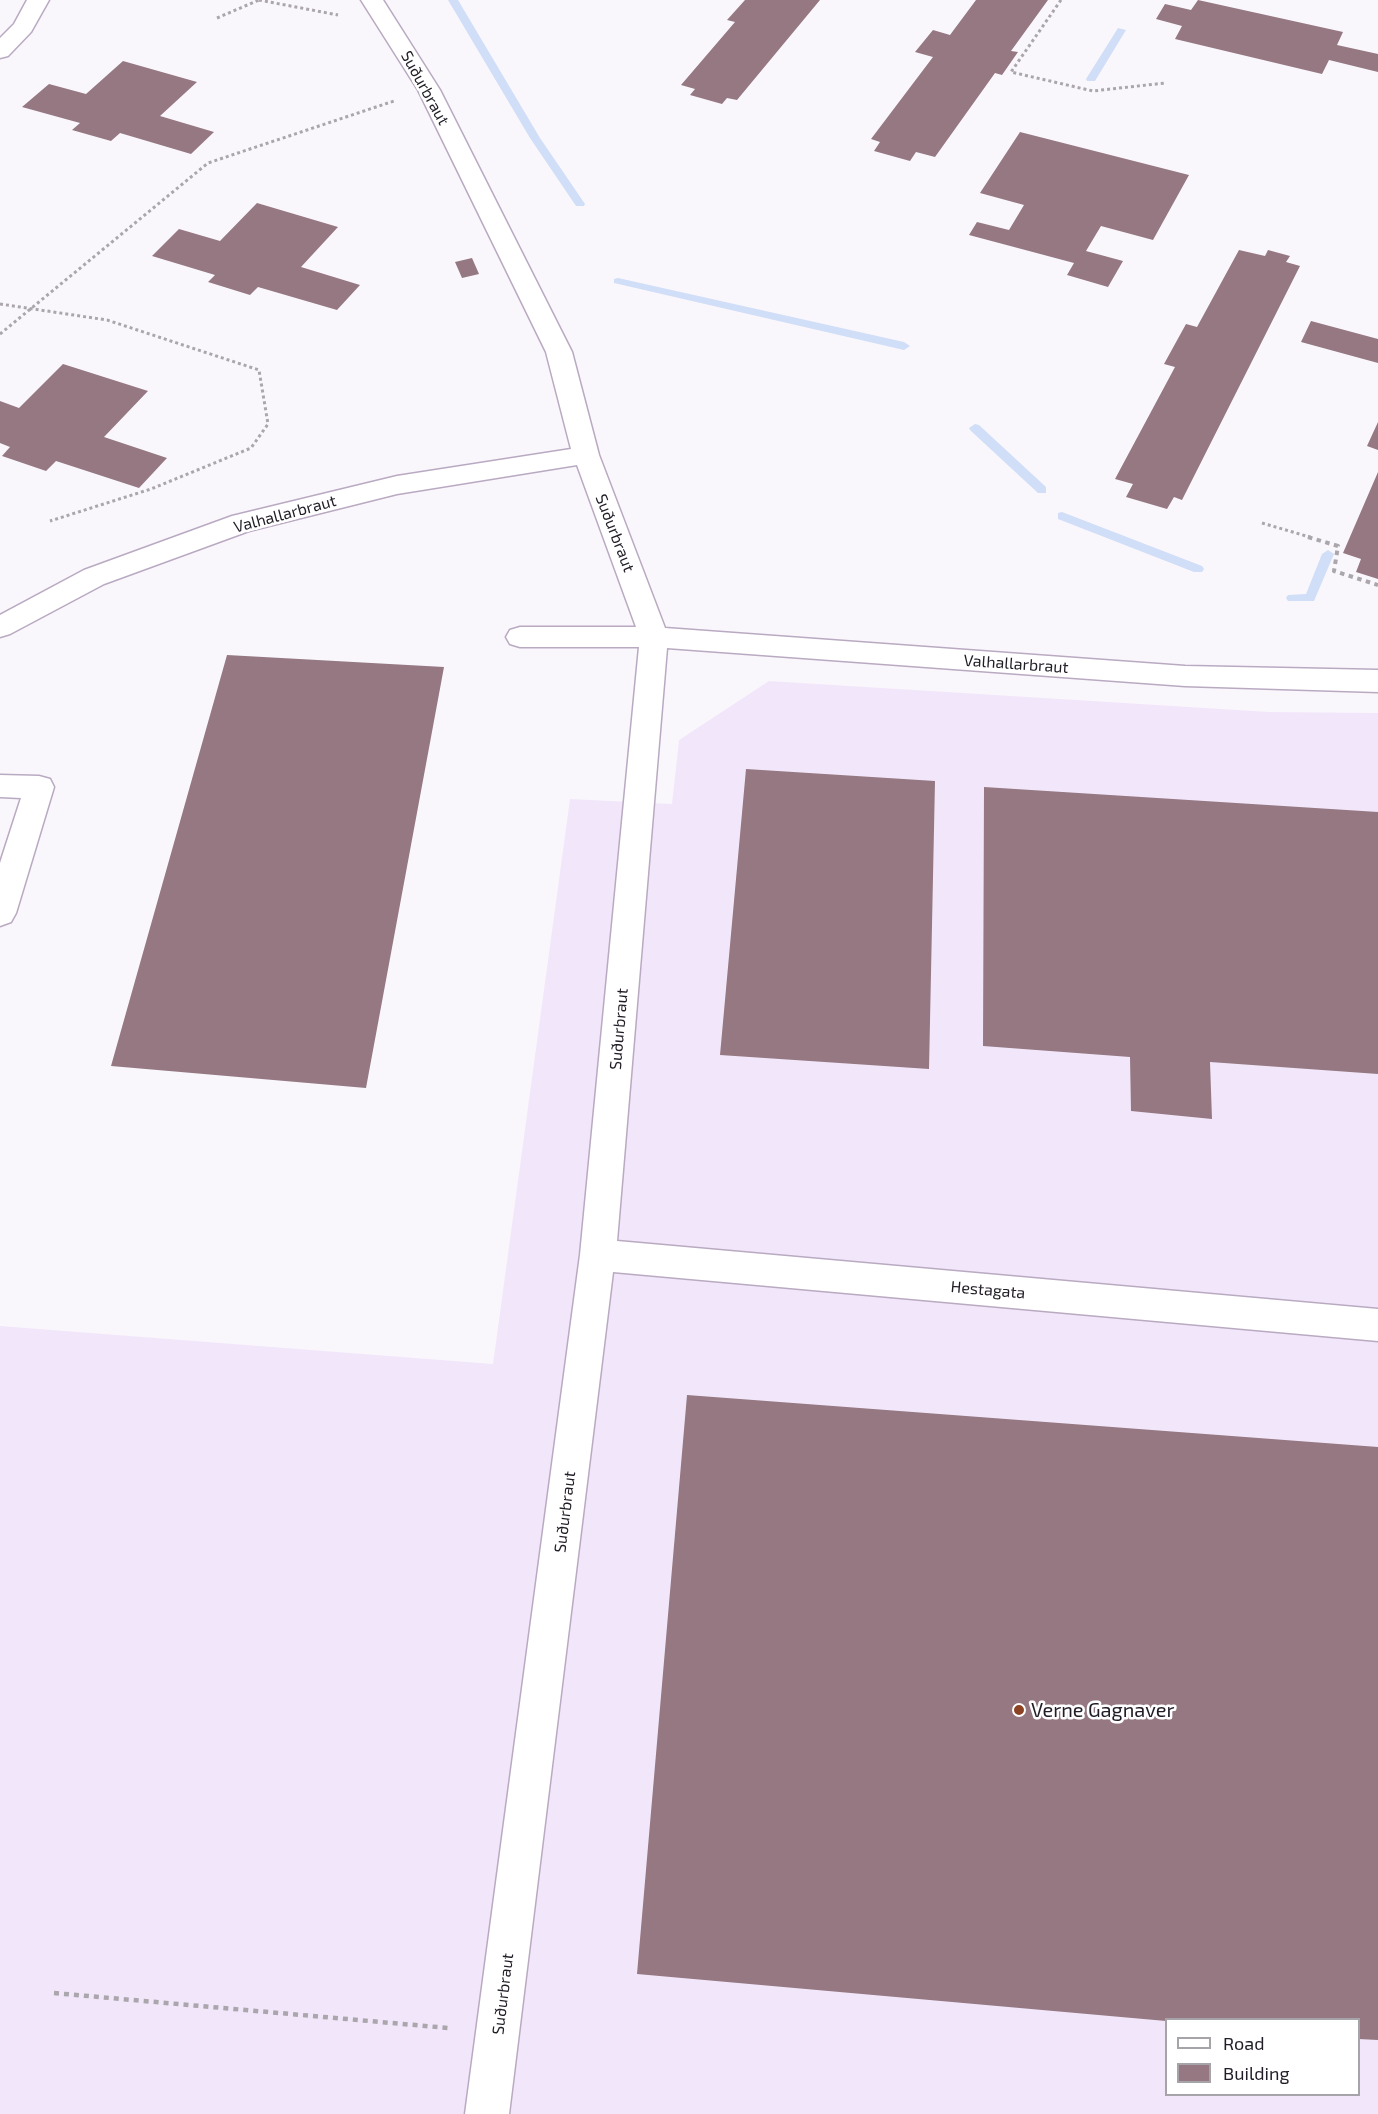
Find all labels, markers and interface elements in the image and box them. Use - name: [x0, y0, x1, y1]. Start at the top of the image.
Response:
- street label: Suðurbraut: [397, 47, 453, 129]
- street label: Valhallarbraut: [232, 491, 338, 537]
- street label: Suðurbraut: [591, 491, 639, 575]
- street label: Valhallarbraut: [963, 651, 1069, 677]
- street label: Suðurbraut: [606, 987, 632, 1071]
- street label: Hestagata: [950, 1277, 1026, 1303]
- street label: Suðurbraut: [550, 1470, 580, 1554]
- place label: Verne Gagnaver: [1031, 1698, 1175, 1722]
- marker: Verne Gagnaver: [1012, 1703, 1026, 1717]
- street label: Suðurbraut: [488, 1952, 518, 2036]
- legend: [1165, 2018, 1360, 2096]
- text: Road: [1223, 2032, 1264, 2054]
- text: Building: [1223, 2062, 1290, 2084]

